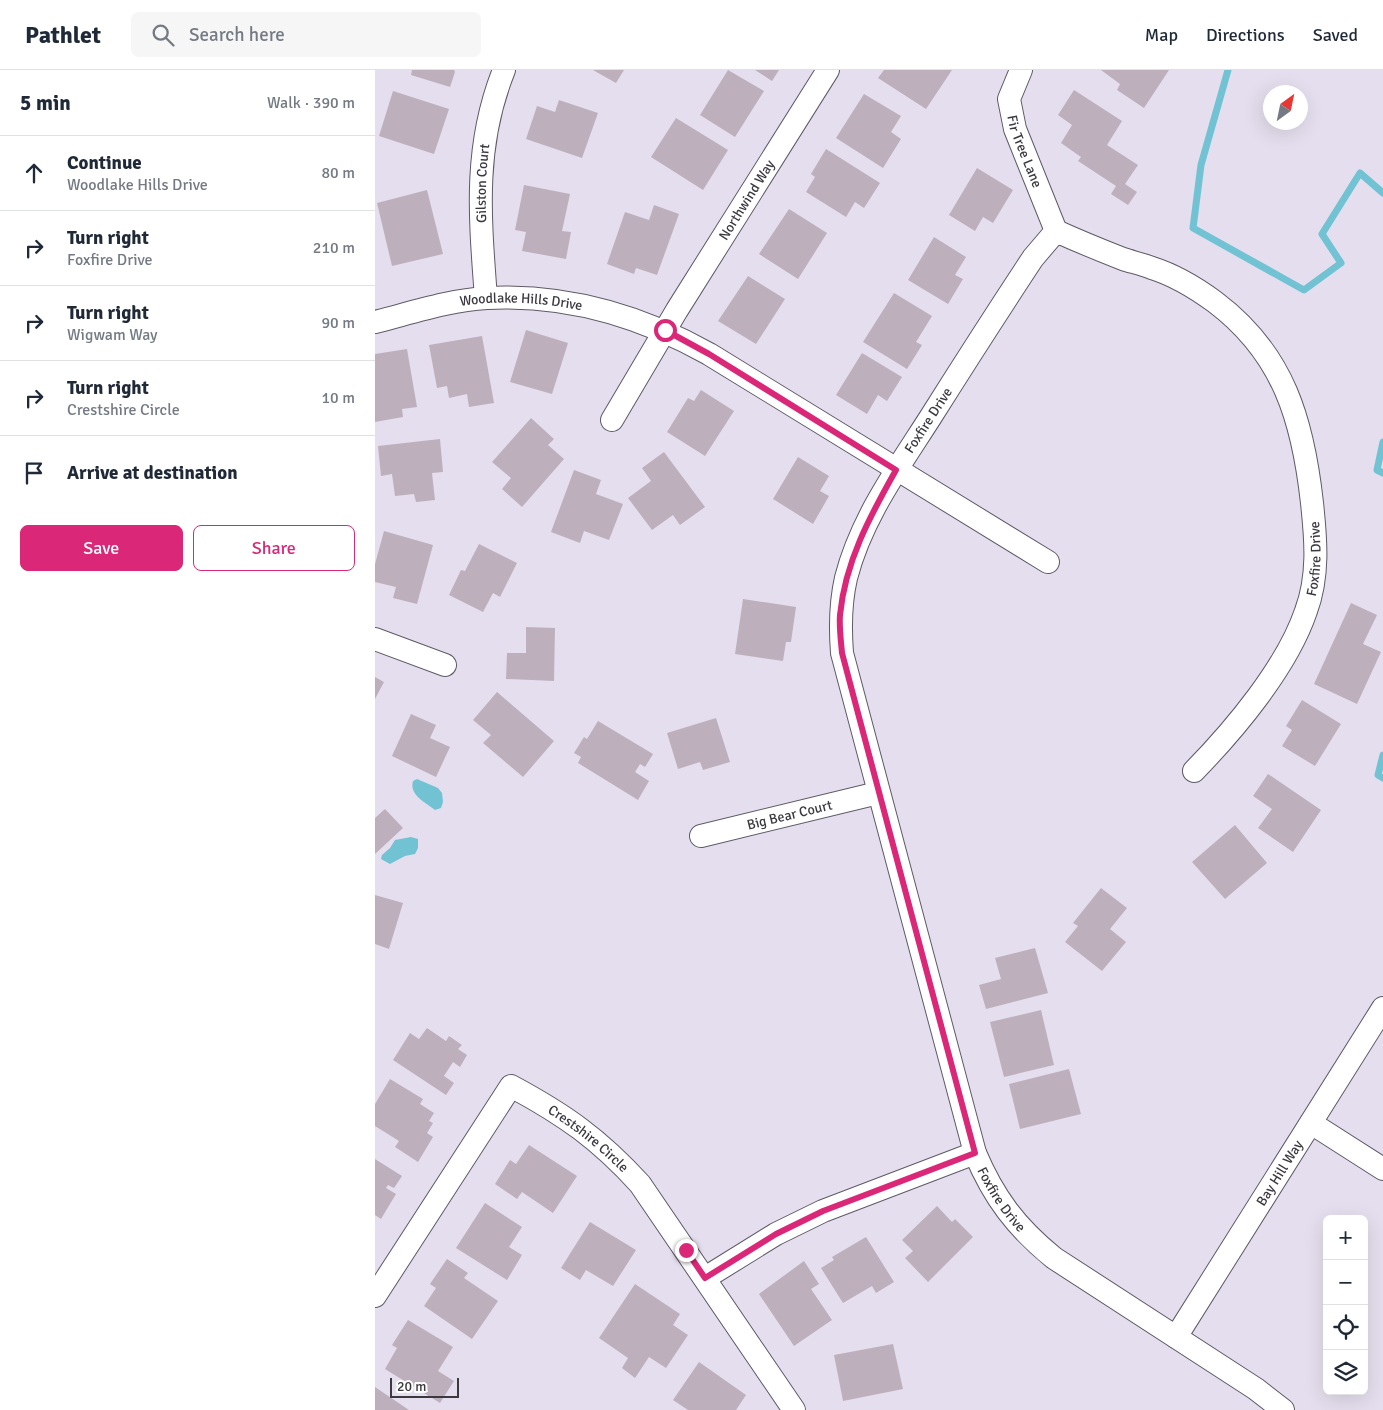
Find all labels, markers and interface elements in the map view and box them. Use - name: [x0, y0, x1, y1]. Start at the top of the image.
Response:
- search box: [131, 12, 481, 57]
- text: Pathlet: [25, 20, 101, 50]
- icon: search: [149, 21, 177, 49]
- text: Search here: [189, 23, 285, 47]
- text: Map: [1145, 24, 1178, 46]
- text: Directions: [1206, 24, 1285, 46]
- text: Saved: [1313, 24, 1358, 46]
- north arrow: [1263, 85, 1308, 130]
- text: 5 min: [20, 90, 71, 116]
- text: Walk · 390 m: [267, 93, 355, 113]
- street label: Fir Tree Lane: [1003, 113, 1046, 190]
- street label: Gilston Court: [473, 142, 493, 223]
- text: Continue: [67, 151, 142, 175]
- street label: Northwind Way: [715, 156, 779, 243]
- icon: ahead: [20, 159, 48, 187]
- text: 80 m: [321, 163, 355, 183]
- text: Woodlake Hills Drive: [67, 175, 208, 195]
- text: Turn right: [67, 226, 149, 250]
- icon: right: [20, 234, 48, 262]
- text: 210 m: [313, 238, 355, 258]
- text: Foxfire Drive: [67, 250, 153, 270]
- street label: Woodlake Hills Drive: [459, 290, 584, 314]
- text: Turn right: [67, 301, 149, 325]
- icon: right: [20, 309, 48, 337]
- text: 90 m: [321, 313, 355, 333]
- route start: [654, 319, 677, 342]
- text: Wigwam Way: [67, 325, 158, 345]
- text: Turn right: [67, 376, 149, 400]
- icon: right: [20, 384, 48, 412]
- street label: Foxfire Drive: [901, 384, 956, 456]
- text: 10 m: [321, 388, 355, 408]
- text: Crestshire Circle: [67, 400, 180, 420]
- icon: arrive: [20, 459, 48, 487]
- text: Arrive at destination: [67, 461, 238, 485]
- street label: Foxfire Drive: [1303, 521, 1324, 598]
- button: Save: [20, 525, 183, 571]
- button: Share: [193, 525, 355, 571]
- street label: Big Bear Court: [745, 796, 834, 834]
- street label: Crestshire Circle: [545, 1101, 632, 1176]
- street label: Bay Hill Way: [1253, 1137, 1307, 1209]
- street label: Foxfire Drive: [974, 1164, 1029, 1236]
- map controls: [1323, 1215, 1368, 1395]
- button: +: [1323, 1215, 1368, 1260]
- route end: [675, 1239, 698, 1262]
- button: −: [1323, 1260, 1368, 1305]
- button: locate: [1323, 1305, 1368, 1350]
- button: layers: [1323, 1350, 1368, 1395]
- scale bar: [390, 1375, 459, 1398]
- text: 20 m: [397, 1378, 426, 1395]

